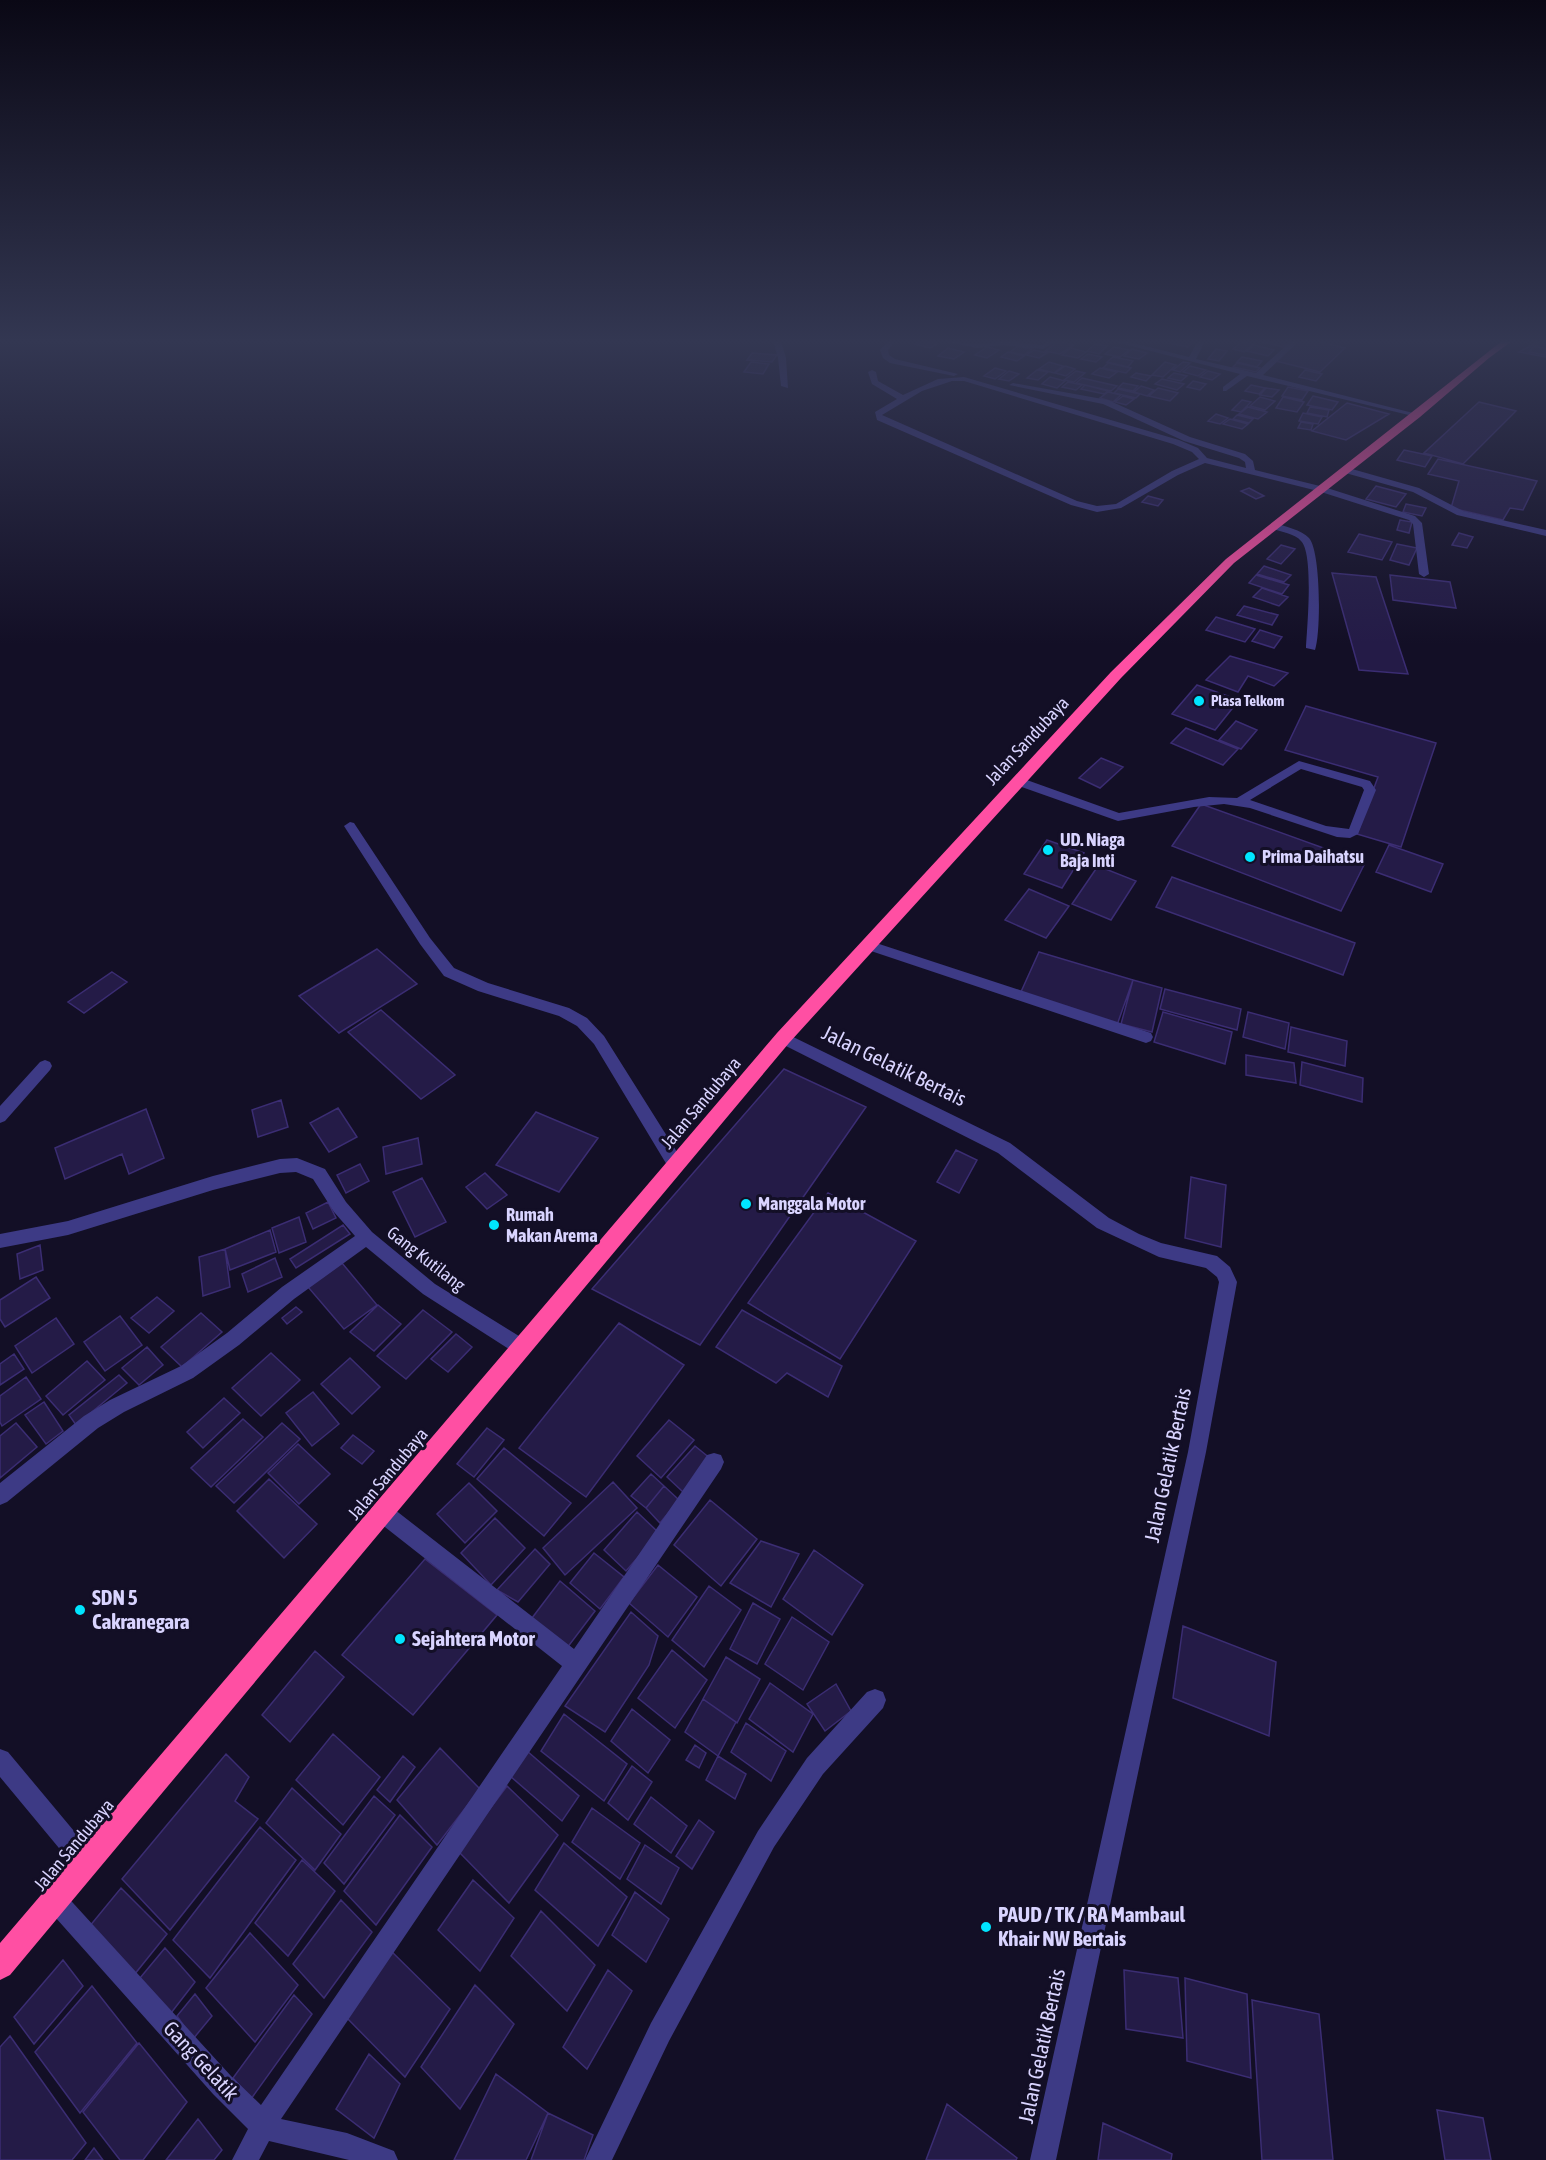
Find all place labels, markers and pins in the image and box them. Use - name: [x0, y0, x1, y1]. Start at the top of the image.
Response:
- place label: Plasa Telkom: [1211, 692, 1284, 709]
- marker: Plasa Telkom: [1192, 694, 1206, 708]
- place label: UD. Niaga Baja Inti: [1060, 829, 1125, 871]
- marker: UD. Niaga Baja Inti: [1041, 843, 1055, 857]
- place label: Prima Daihatsu: [1262, 846, 1364, 867]
- marker: Prima Daihatsu: [1243, 850, 1257, 864]
- place label: Manggala Motor: [758, 1193, 866, 1214]
- marker: Manggala Motor: [739, 1197, 753, 1211]
- place label: Rumah Makan Arema: [506, 1204, 598, 1246]
- marker: Rumah Makan Arema: [487, 1218, 501, 1232]
- place label: SDN 5 Cakranegara: [92, 1585, 190, 1633]
- marker: SDN 5 Cakranegara: [73, 1603, 87, 1617]
- place label: Sejahtera Motor: [412, 1626, 536, 1650]
- marker: Sejahtera Motor: [393, 1632, 407, 1646]
- place label: PAUD / TK / RA Mambaul Khair NW Bertais: [998, 1902, 1186, 1950]
- marker: PAUD / TK / RA Mambaul Khair NW Bertais: [979, 1920, 993, 1934]

